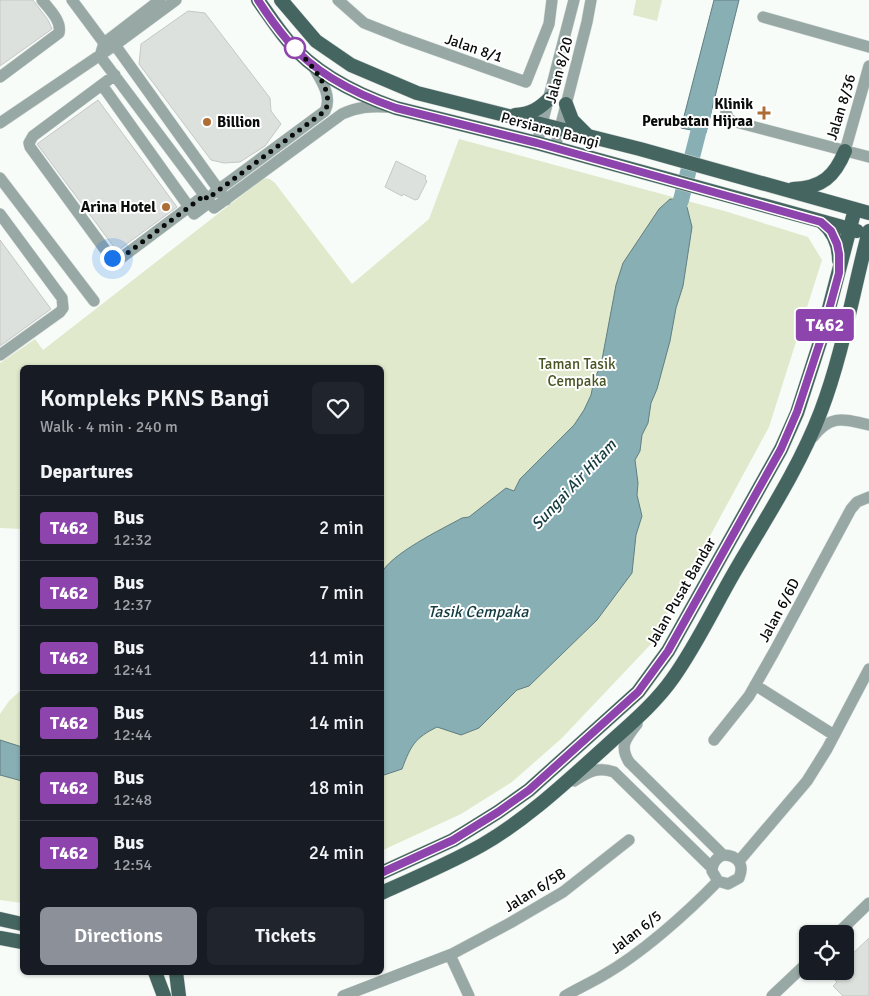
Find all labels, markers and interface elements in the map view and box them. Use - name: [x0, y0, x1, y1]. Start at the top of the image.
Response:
- street label: Jalan 8/1: [443, 30, 505, 66]
- street label: Jalan 8/20: [541, 35, 577, 105]
- unlabelled marker: [284, 37, 306, 59]
- street label: Jalan 8/36: [822, 72, 860, 142]
- place label: Klinik Perubatan Hijraa: [642, 95, 753, 130]
- marker: Klinik Perubatan Hijraa: [757, 106, 771, 120]
- street label: Persiaran Bangi: [499, 108, 601, 152]
- place label: Billion: [217, 113, 260, 131]
- marker: Billion: [201, 116, 213, 128]
- place label: Arina Hotel: [81, 198, 156, 216]
- marker: Arina Hotel: [160, 201, 172, 213]
- your location: [100, 246, 125, 271]
- line badge: T462: [790, 309, 860, 341]
- text: T462: [806, 314, 844, 336]
- park label: Taman Tasik Cempaka: [539, 355, 616, 390]
- button: heart: [312, 382, 364, 434]
- text: Kompleks PKNS Bangi: [40, 383, 269, 413]
- text: Walk · 4 min · 240 m: [40, 417, 178, 437]
- water label: Sungai Air Hitam: [527, 435, 621, 534]
- text: Departures: [40, 460, 133, 484]
- text: Bus: [113, 506, 144, 530]
- text: 2 min: [319, 516, 364, 540]
- text: T462: [50, 517, 88, 539]
- text: 12:32: [113, 530, 152, 550]
- street label: Jalan Pusat Bandar: [643, 534, 720, 650]
- text: Bus: [113, 571, 144, 595]
- street label: Jalan 6/6D: [755, 575, 803, 645]
- text: 7 min: [319, 581, 364, 605]
- text: T462: [50, 582, 88, 604]
- text: 12:37: [113, 595, 152, 615]
- water label: Tasik Cempaka: [428, 602, 529, 622]
- text: Bus: [113, 636, 144, 660]
- text: 11 min: [309, 646, 364, 670]
- text: T462: [50, 647, 88, 669]
- text: 12:41: [113, 660, 152, 680]
- text: Bus: [113, 701, 144, 725]
- text: 14 min: [309, 711, 364, 735]
- text: T462: [50, 712, 88, 734]
- text: 12:44: [113, 725, 152, 745]
- text: Bus: [113, 766, 144, 790]
- text: 18 min: [309, 776, 364, 800]
- text: T462: [50, 777, 88, 799]
- text: 12:48: [113, 790, 152, 810]
- text: Bus: [113, 831, 144, 855]
- text: 24 min: [309, 841, 364, 865]
- text: T462: [50, 842, 88, 864]
- text: 12:54: [113, 855, 152, 875]
- street label: Jalan 6/5B: [501, 864, 569, 916]
- street label: Jalan 6/5: [607, 906, 665, 958]
- button: Directions: [40, 907, 197, 965]
- button: Tickets: [207, 907, 364, 965]
- map controls: [799, 925, 854, 980]
- button: locate: [799, 925, 854, 980]

